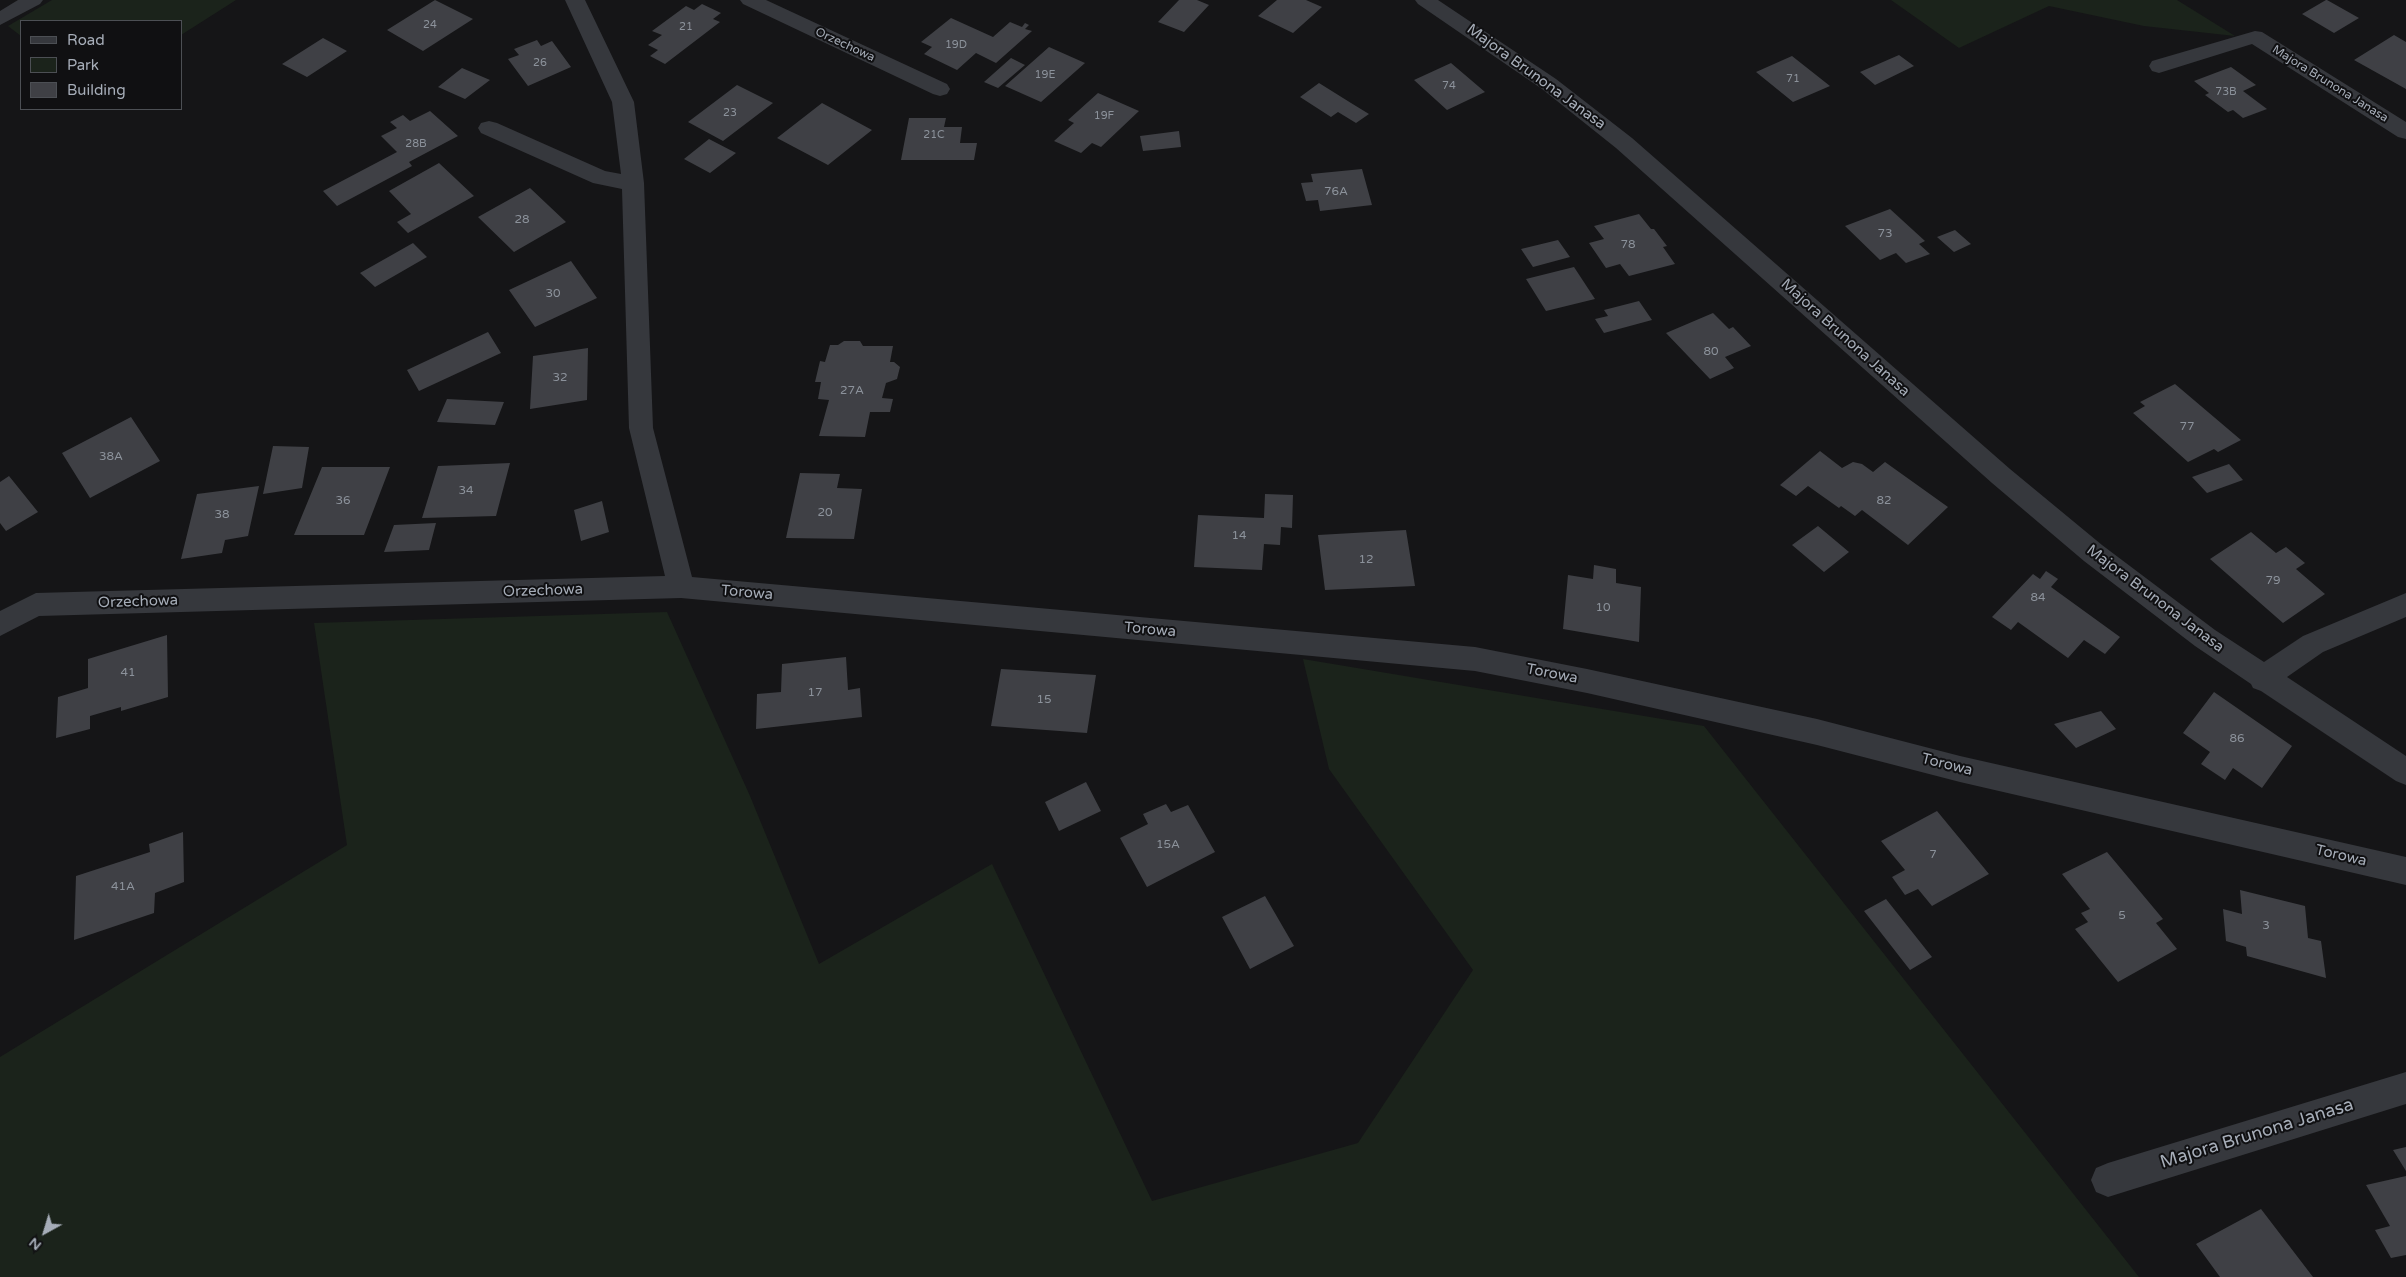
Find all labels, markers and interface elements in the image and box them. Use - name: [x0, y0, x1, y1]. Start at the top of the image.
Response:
- house number: 24: [423, 18, 437, 32]
- legend: [20, 20, 182, 110]
- house number: 21: [679, 20, 693, 34]
- street label: Majora Brunona Janasa: [1463, 21, 1609, 133]
- street label: Orzechowa: [813, 25, 877, 65]
- text: Road: [67, 31, 105, 49]
- house number: 19D: [945, 38, 967, 52]
- street label: Majora Brunona Janasa: [2269, 42, 2391, 126]
- text: Park: [67, 56, 99, 74]
- house number: 26: [533, 56, 547, 70]
- house number: 19E: [1035, 68, 1055, 82]
- house number: 71: [1786, 72, 1800, 86]
- house number: 74: [1442, 79, 1456, 93]
- text: Building: [67, 81, 126, 99]
- house number: 73B: [2215, 85, 2237, 99]
- house number: 23: [723, 106, 737, 120]
- house number: 19F: [1094, 109, 1114, 123]
- house number: 21C: [923, 128, 945, 142]
- house number: 28B: [405, 137, 427, 151]
- house number: 76A: [1324, 185, 1348, 199]
- house number: 28: [514, 213, 530, 227]
- house number: 73: [1877, 227, 1893, 241]
- house number: 78: [1620, 238, 1636, 252]
- street label: Majora Brunona Janasa: [1777, 275, 1913, 401]
- house number: 30: [545, 287, 561, 301]
- house number: 80: [1703, 345, 1719, 359]
- house number: 32: [552, 371, 568, 385]
- house number: 27A: [840, 384, 864, 398]
- house number: 77: [2179, 420, 2195, 434]
- house number: 38A: [99, 450, 123, 464]
- house number: 34: [458, 484, 474, 498]
- house number: 36: [335, 494, 351, 508]
- house number: 82: [1876, 494, 1892, 508]
- house number: 20: [817, 506, 833, 520]
- house number: 38: [214, 508, 230, 522]
- house number: 14: [1231, 529, 1247, 543]
- street label: Majora Brunona Janasa: [2083, 541, 2227, 657]
- house number: 12: [1358, 553, 1374, 567]
- house number: 79: [2265, 574, 2281, 588]
- street label: Orzechowa: [503, 581, 583, 601]
- street label: Torowa: [720, 582, 774, 604]
- house number: 84: [2030, 591, 2046, 605]
- street label: Orzechowa: [98, 592, 178, 612]
- house number: 10: [1595, 601, 1611, 615]
- street label: Torowa: [1123, 619, 1177, 641]
- street label: Torowa: [1525, 660, 1579, 688]
- house number: 41: [120, 666, 136, 680]
- house number: 17: [807, 686, 823, 700]
- house number: 15: [1036, 693, 1052, 707]
- house number: 86: [2229, 732, 2245, 746]
- street label: Torowa: [1920, 750, 1974, 780]
- house number: 15A: [1156, 838, 1180, 852]
- street label: Torowa: [2314, 841, 2368, 871]
- house number: 7: [1929, 848, 1937, 862]
- house number: 41A: [111, 880, 135, 894]
- house number: 5: [2118, 909, 2126, 923]
- house number: 3: [2262, 919, 2270, 933]
- street label: Majora Brunona Janasa: [2158, 1094, 2356, 1174]
- north arrow: [20, 1207, 70, 1257]
- text: N: [26, 1234, 45, 1254]

